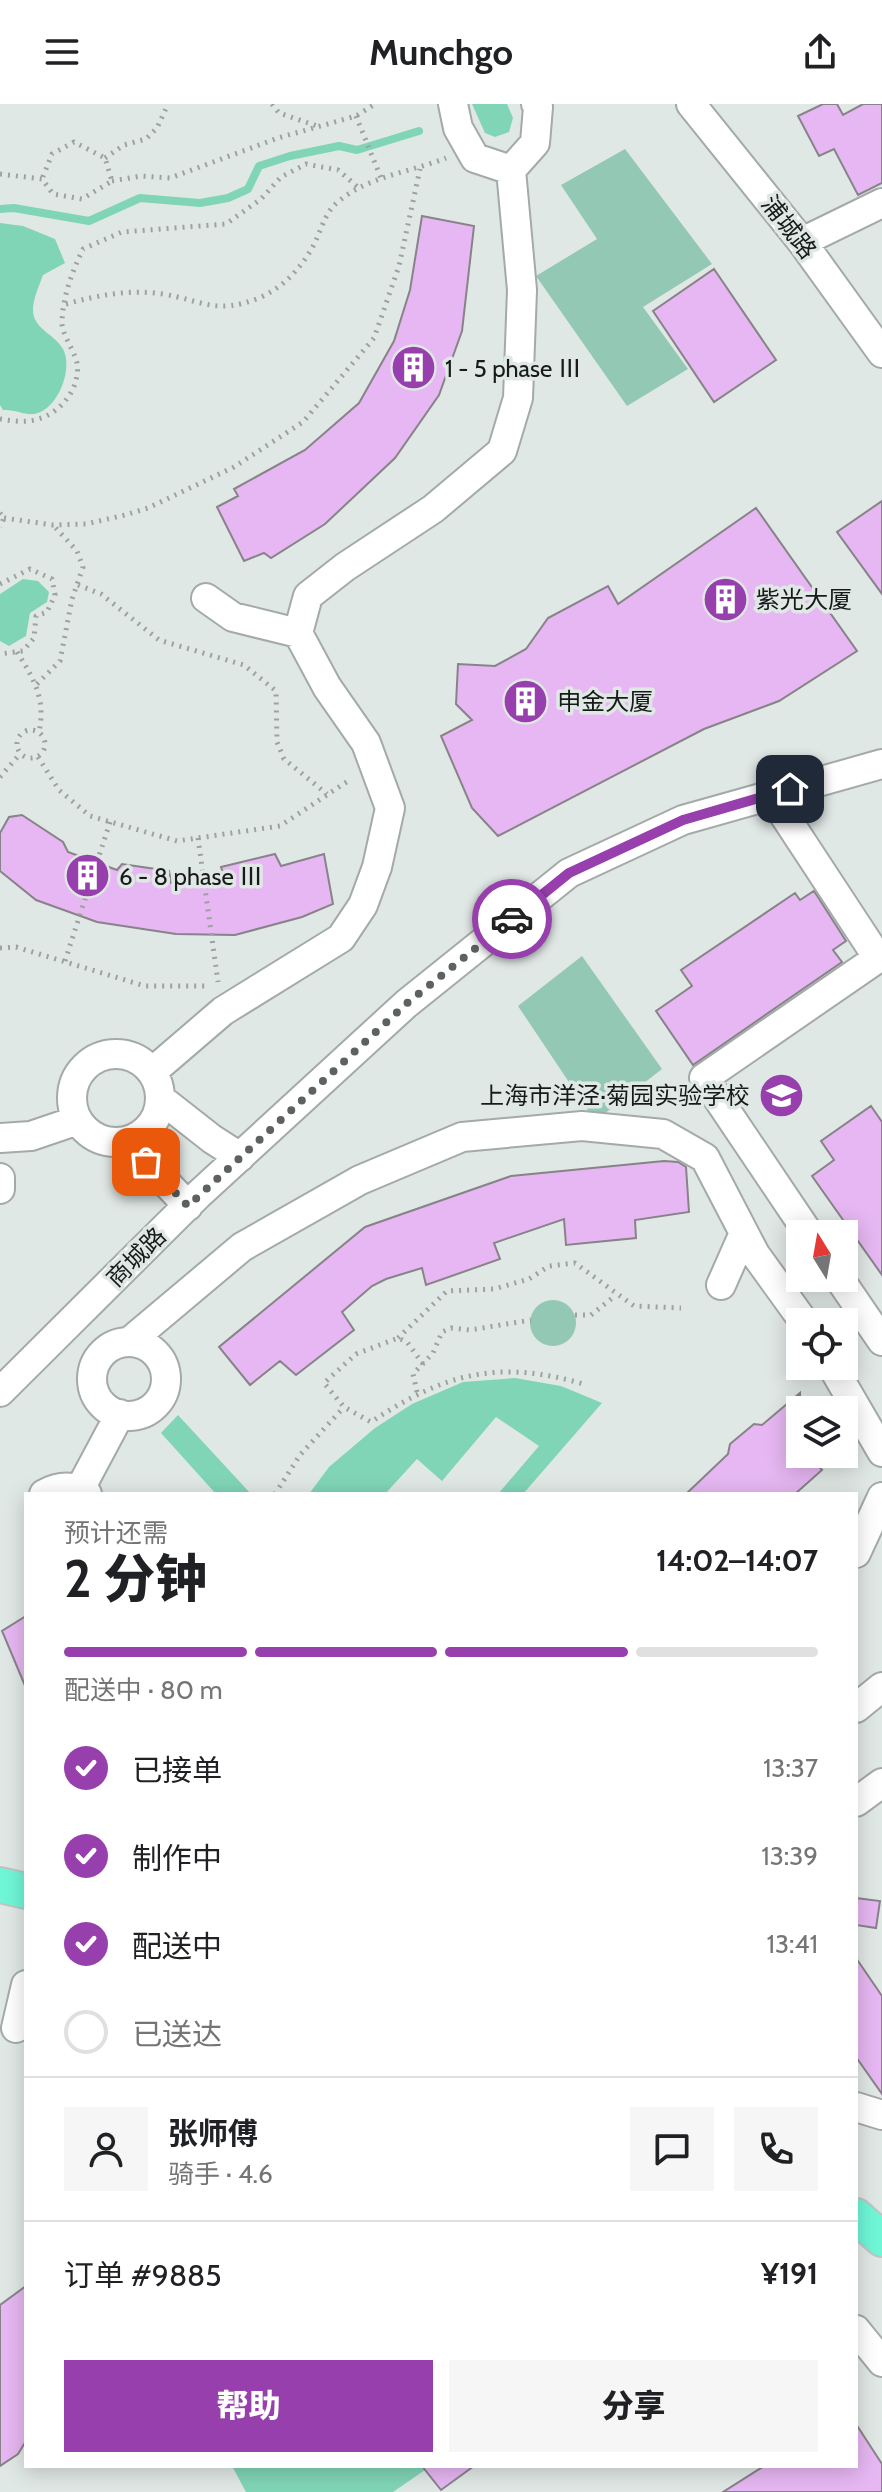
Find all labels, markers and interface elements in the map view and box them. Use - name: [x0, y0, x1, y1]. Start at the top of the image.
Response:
- icon: menu: [40, 30, 84, 74]
- text: Munchgo: [369, 30, 513, 74]
- icon: share: [798, 30, 842, 74]
- street label: 浦城路: [755, 190, 823, 264]
- building icon: 1 - 5 phase Ⅲ: [390, 344, 438, 392]
- place label: 1 - 5 phase Ⅲ: [445, 354, 582, 383]
- building icon: 紫光大厦: [701, 575, 749, 623]
- place label: 紫光大厦: [756, 585, 852, 614]
- building icon: 申金大厦: [502, 677, 550, 725]
- place label: 申金大厦: [557, 687, 653, 716]
- pin: [756, 755, 824, 823]
- icon: home: [768, 767, 812, 811]
- building icon: 6 - 8 phase Ⅲ: [64, 852, 112, 900]
- place label: 6 - 8 phase Ⅲ: [119, 862, 263, 891]
- courier: [472, 879, 552, 959]
- icon: car: [490, 897, 534, 941]
- school or university icon: 上海市洋泾·菊园实验学校: [757, 1071, 805, 1119]
- place label: 上海市洋泾·菊园实验学校: [480, 1081, 750, 1110]
- pin: [112, 1128, 180, 1196]
- icon: bag: [124, 1140, 168, 1184]
- north arrow: [786, 1220, 858, 1292]
- map controls: [786, 1220, 858, 1468]
- street label: 商城路: [100, 1221, 172, 1293]
- button: locate: [786, 1308, 858, 1380]
- button: layers: [786, 1396, 858, 1468]
- text: 预计还需: [64, 1517, 168, 1549]
- text: 14:02–14:07: [656, 1542, 818, 1579]
- text: 2 分钟: [64, 1547, 207, 1610]
- text: 配送中 · 80 m: [64, 1674, 222, 1706]
- icon: check: [64, 1746, 108, 1790]
- text: 已接单: [132, 1752, 222, 1789]
- text: 13:37: [763, 1752, 818, 1784]
- icon: check: [64, 1834, 108, 1878]
- text: 制作中: [132, 1840, 222, 1877]
- text: 13:39: [761, 1840, 818, 1872]
- icon: check: [64, 1922, 108, 1966]
- text: 配送中: [132, 1928, 222, 1965]
- text: 13:41: [767, 1928, 818, 1960]
- text: 已送达: [132, 2016, 222, 2053]
- button: person: [64, 2107, 148, 2191]
- button: chat: [630, 2107, 714, 2191]
- button: phone: [734, 2107, 818, 2191]
- text: 张师傅: [168, 2115, 258, 2152]
- text: 骑手 · 4.6: [168, 2158, 273, 2190]
- text: ¥191: [761, 2255, 818, 2292]
- text: 订单 #9885: [64, 2257, 222, 2294]
- button: 帮助: [64, 2360, 433, 2452]
- button: 分享: [449, 2360, 818, 2452]

